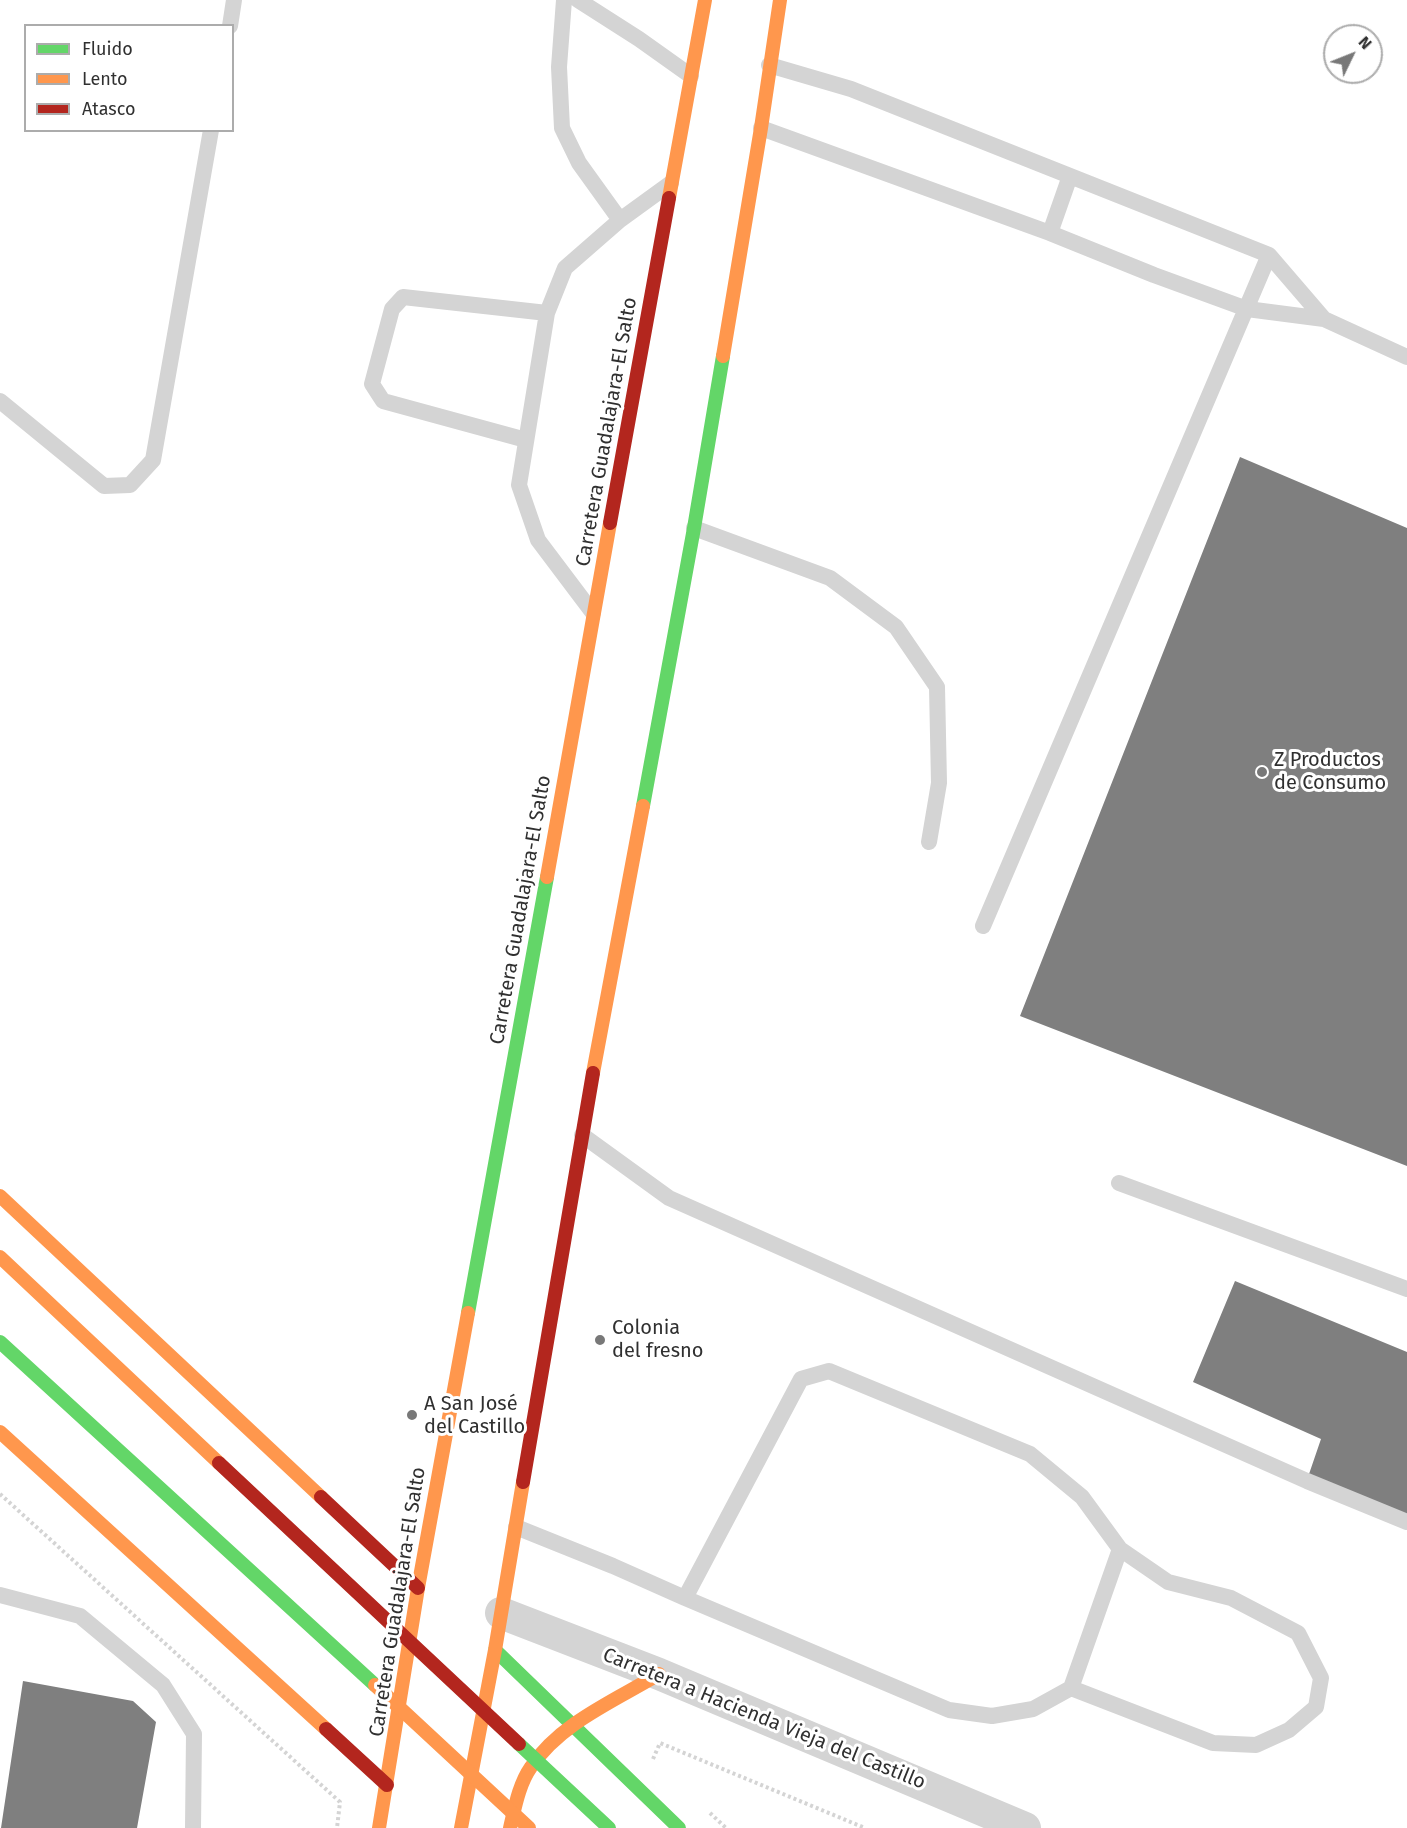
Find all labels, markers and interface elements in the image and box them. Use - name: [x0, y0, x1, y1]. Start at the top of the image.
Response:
- legend: [24, 24, 234, 132]
- north arrow: [1323, 24, 1383, 84]
- text: N: [1354, 32, 1376, 53]
- text: Fluido: [82, 38, 133, 60]
- text: Lento: [82, 68, 128, 90]
- text: Atasco: [82, 98, 135, 120]
- street label: Carretera Guadalajara-El Salto: [571, 296, 643, 568]
- place label: Z Productos de Consumo: [1274, 748, 1386, 795]
- marker: Z Productos de Consumo: [1255, 765, 1269, 779]
- street label: Carretera Guadalajara-El Salto: [485, 774, 557, 1046]
- place label: Colonia del fresno: [612, 1316, 703, 1363]
- marker: Colonia del fresno: [593, 1333, 607, 1347]
- place label: A San José del Castillo: [424, 1392, 525, 1439]
- marker: A San José del Castillo: [405, 1408, 419, 1422]
- street label: Carretera Guadalajara-El Salto: [365, 1465, 431, 1739]
- street label: Carretera a Hacienda Vieja del Castillo: [599, 1643, 929, 1795]

